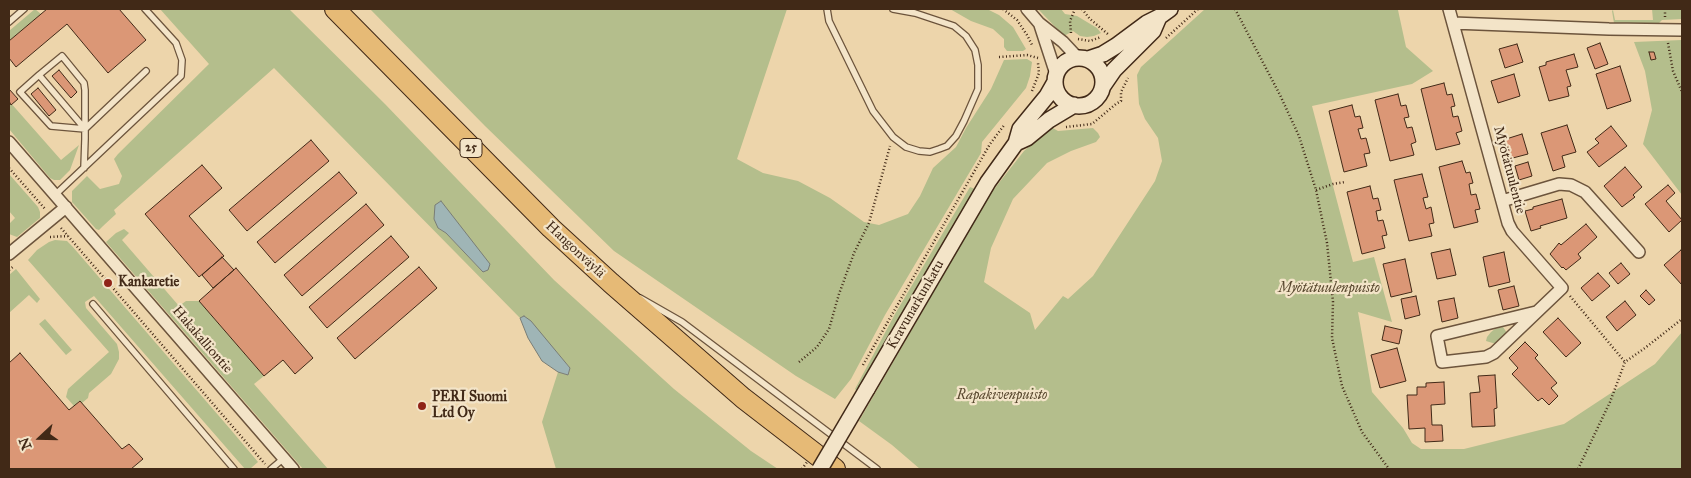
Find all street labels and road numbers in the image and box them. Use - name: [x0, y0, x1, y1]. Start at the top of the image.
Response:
- street label: Myötätuulentie: [1489, 124, 1529, 216]
- road number: 25: [460, 138, 482, 158]
- street label: Hangonväylä: [542, 218, 608, 282]
- street label: Kravunarkunkatu: [884, 257, 948, 353]
- street label: Hakakalliontie: [168, 303, 236, 377]

